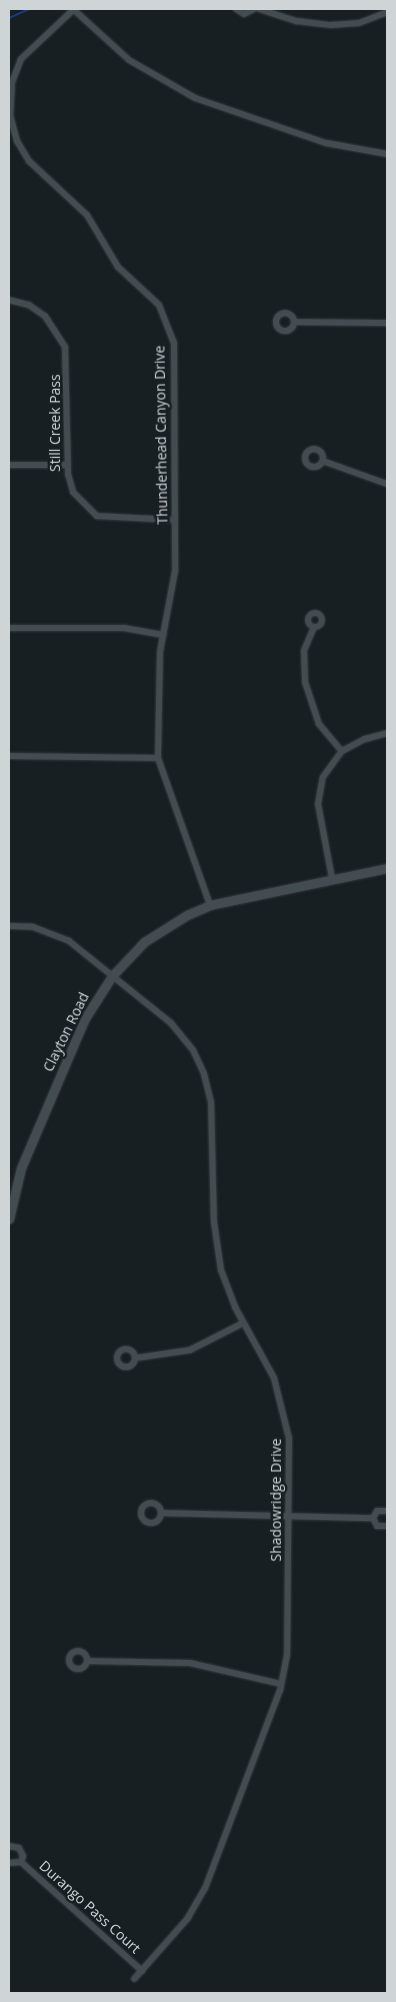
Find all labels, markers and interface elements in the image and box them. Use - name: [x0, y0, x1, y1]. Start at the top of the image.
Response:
- street label: Thunderhead Canyon Drive: [151, 345, 171, 525]
- street label: Still Creek Pass: [47, 374, 63, 472]
- street label: Clayton Road: [40, 990, 92, 1074]
- street label: Shadowridge Drive: [268, 1438, 284, 1562]
- street label: Durango Pass Court: [36, 1857, 144, 1957]

